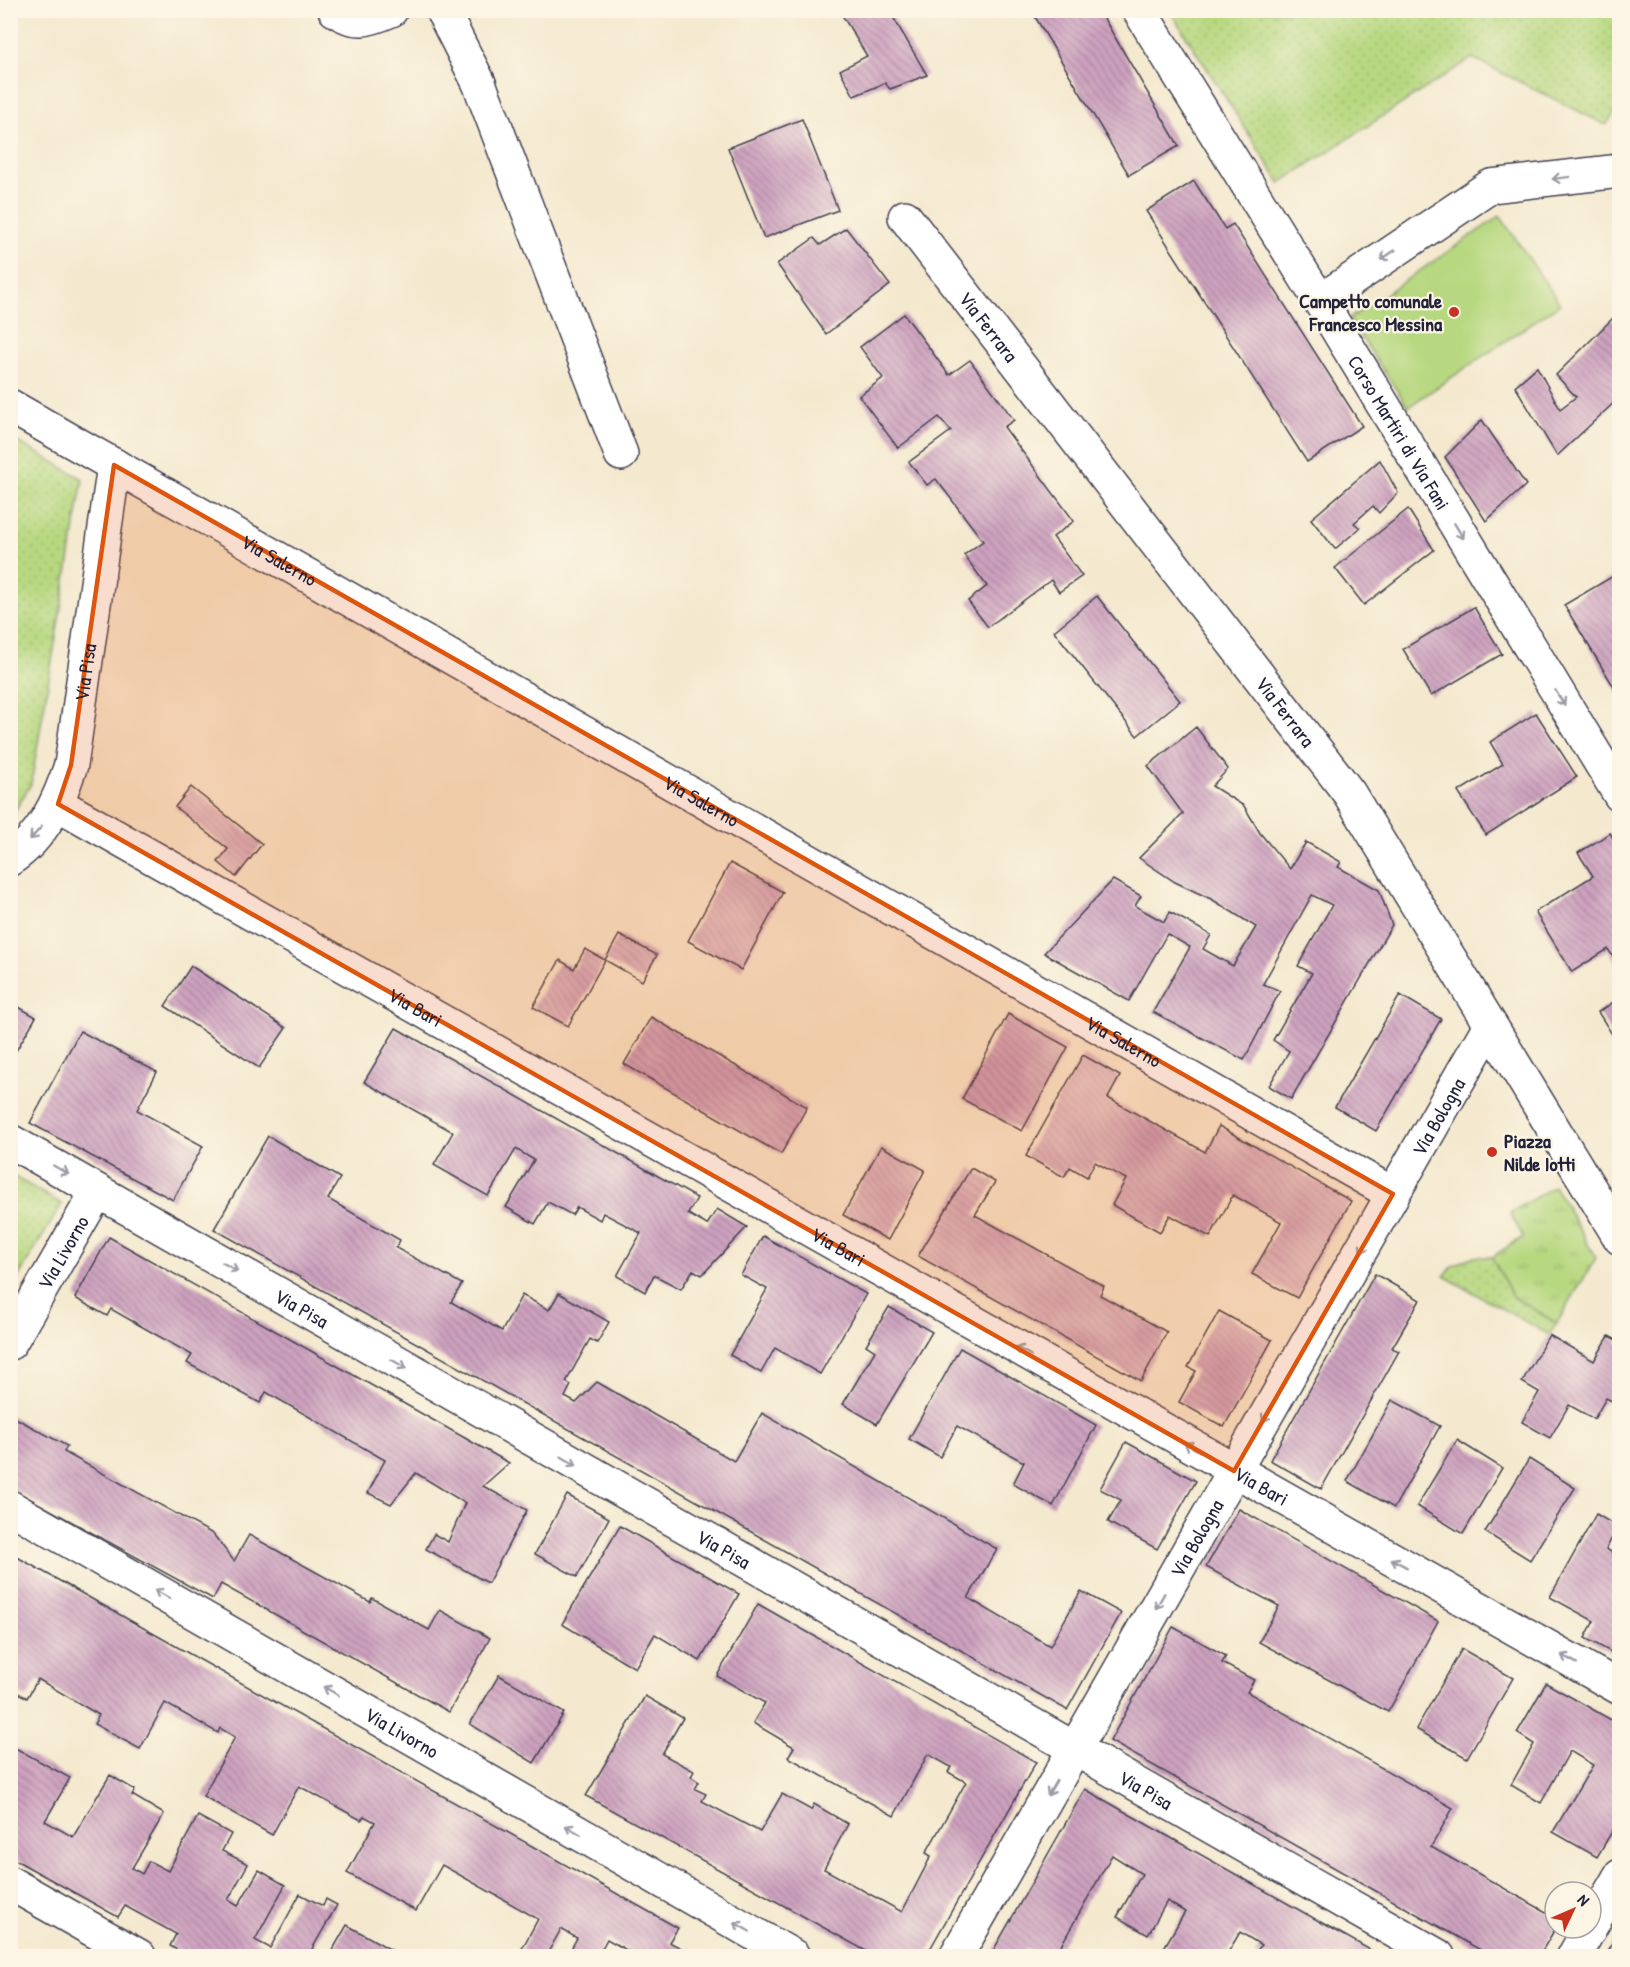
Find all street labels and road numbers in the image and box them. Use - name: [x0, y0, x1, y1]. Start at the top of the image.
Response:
- street label: Via Ferrara: [953, 285, 1025, 367]
- street label: Corso Martiri di Via Fani: [1342, 350, 1457, 515]
- street label: Via Salerno: [236, 527, 322, 592]
- street label: Via Pisa: [67, 641, 102, 703]
- street label: Via Ferrara: [1250, 670, 1322, 752]
- street label: Via Salerno: [659, 768, 744, 832]
- street label: Via Bari: [384, 980, 448, 1033]
- street label: Via Salerno: [1081, 1008, 1167, 1073]
- street label: Via Bologna: [1405, 1072, 1471, 1160]
- street label: Via Livorno: [31, 1210, 94, 1294]
- street label: Via Bari: [807, 1220, 871, 1272]
- street label: Via Pisa: [270, 1281, 334, 1334]
- street label: Via Bari: [1230, 1459, 1294, 1511]
- street label: Via Bologna: [1163, 1494, 1229, 1582]
- street label: Via Pisa: [692, 1522, 756, 1575]
- street label: Via Livorno: [360, 1700, 444, 1764]
- street label: Via Pisa: [1114, 1763, 1178, 1815]

